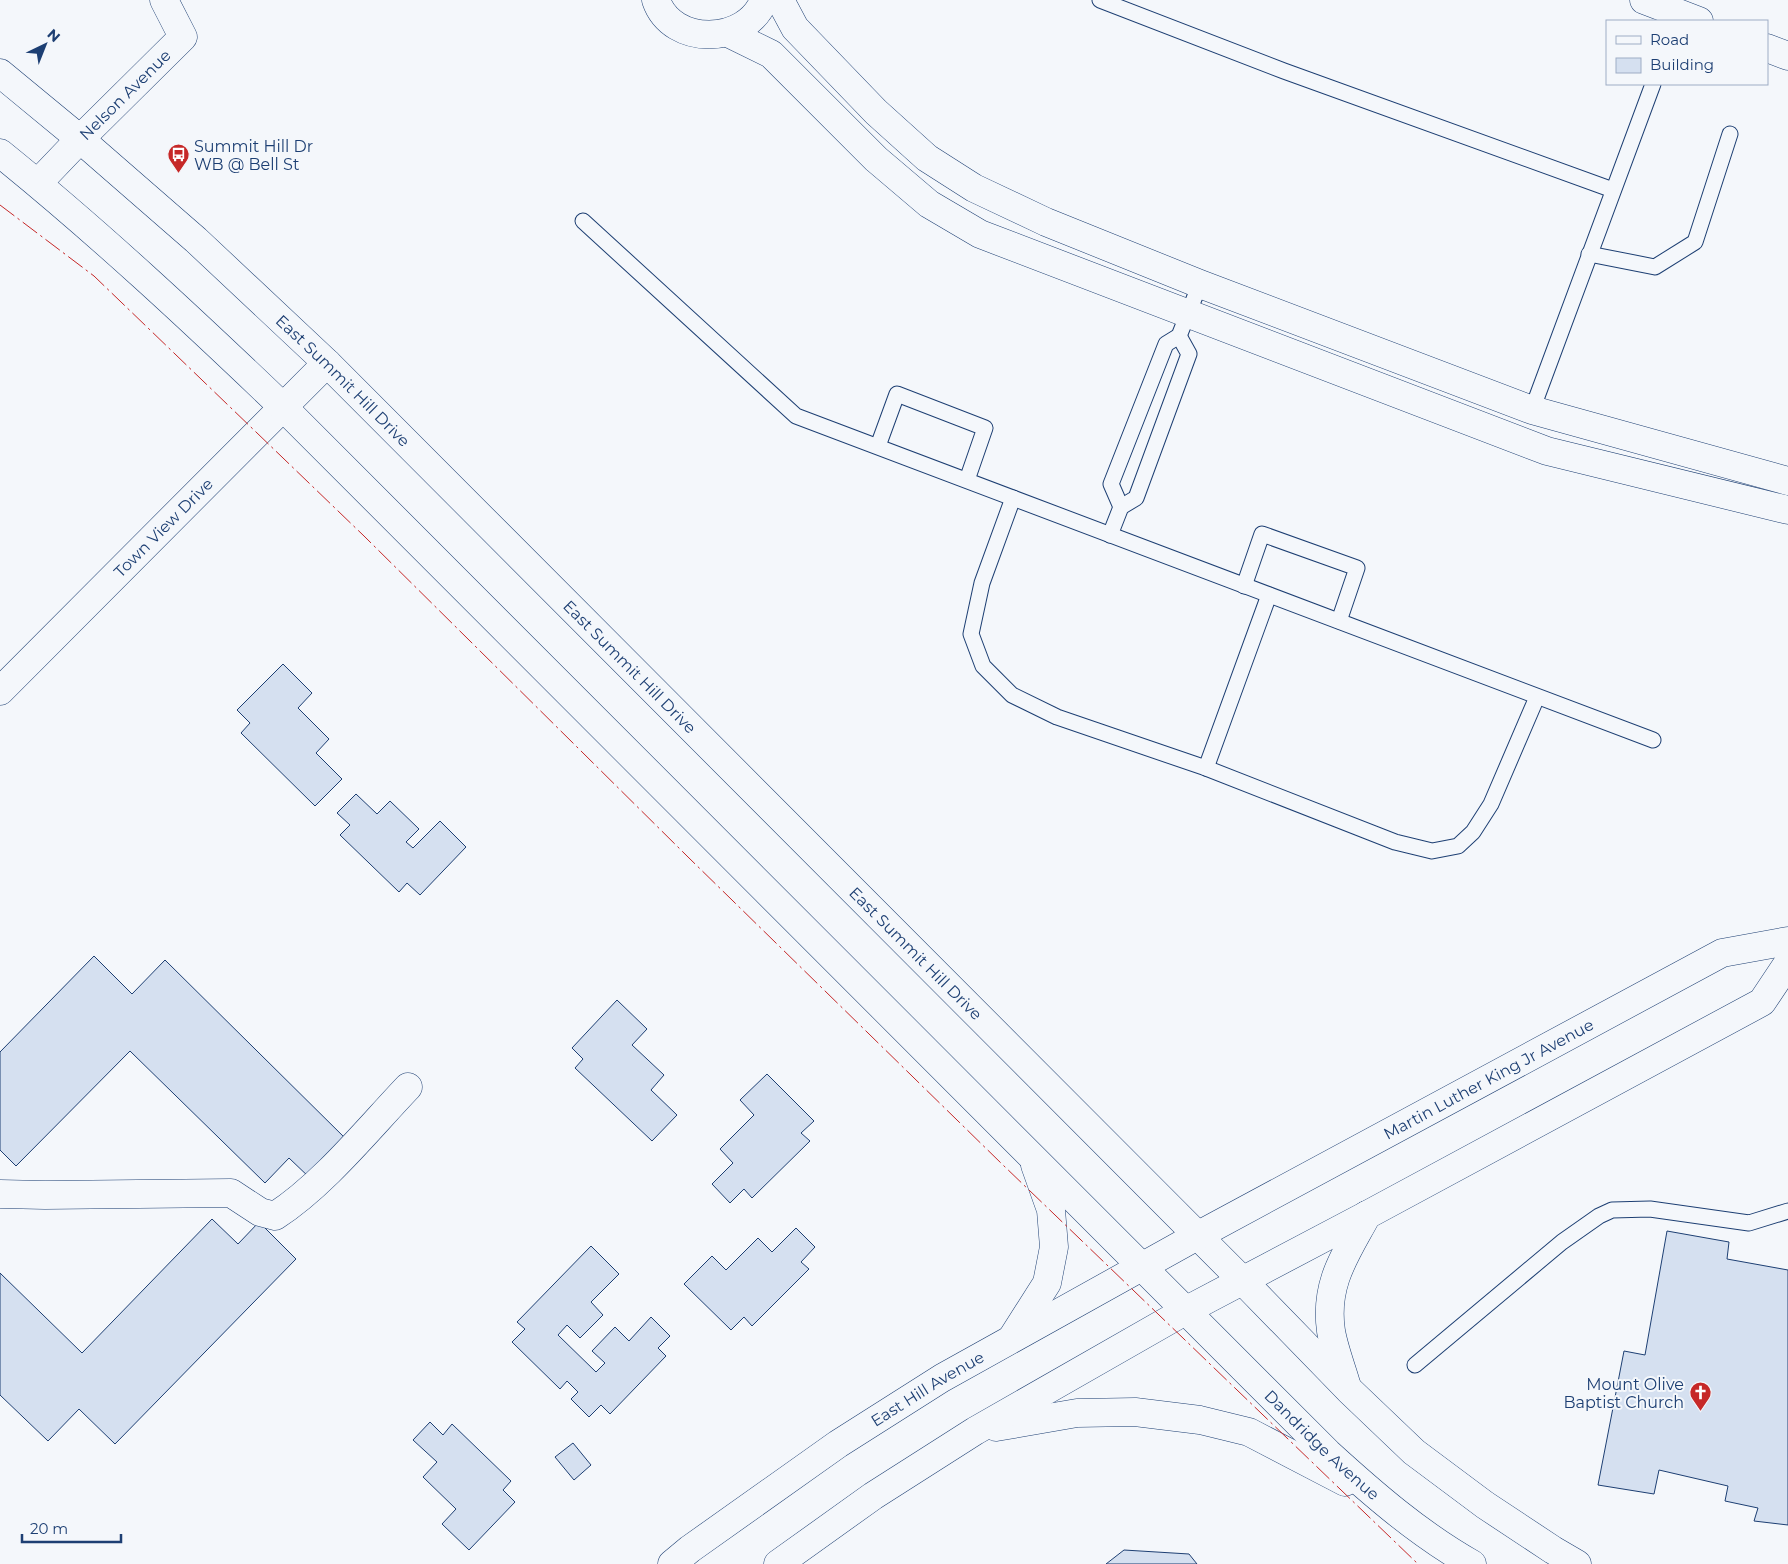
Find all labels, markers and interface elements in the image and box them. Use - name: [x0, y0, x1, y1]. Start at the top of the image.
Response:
- north arrow: [20, 20, 70, 70]
- legend: [1606, 20, 1768, 85]
- text: N: [44, 25, 64, 46]
- text: Road: [1650, 30, 1689, 49]
- street label: Nelson Avenue: [75, 45, 174, 144]
- text: Building: [1650, 55, 1714, 74]
- place label: Summit Hill Dr WB @ Bell St: [194, 137, 313, 174]
- bus stop icon: Summit Hill Dr WB @ Bell St: [166, 143, 190, 174]
- street label: East Summit Hill Drive: [272, 311, 414, 450]
- street label: Town View Drive: [110, 474, 216, 581]
- street label: East Summit Hill Drive: [560, 596, 700, 737]
- street label: East Summit Hill Drive: [846, 883, 986, 1024]
- street label: Martin Luther King Jr Avenue: [1380, 1015, 1597, 1143]
- street label: East Hill Avenue: [867, 1347, 987, 1430]
- place label: Mount Olive Baptist Church: [1564, 1375, 1684, 1412]
- church icon: Mount Olive Baptist Church: [1688, 1381, 1712, 1412]
- street label: Dandridge Avenue: [1261, 1386, 1383, 1504]
- scale bar: [22, 1512, 121, 1544]
- text: 20 m: [30, 1519, 68, 1538]

